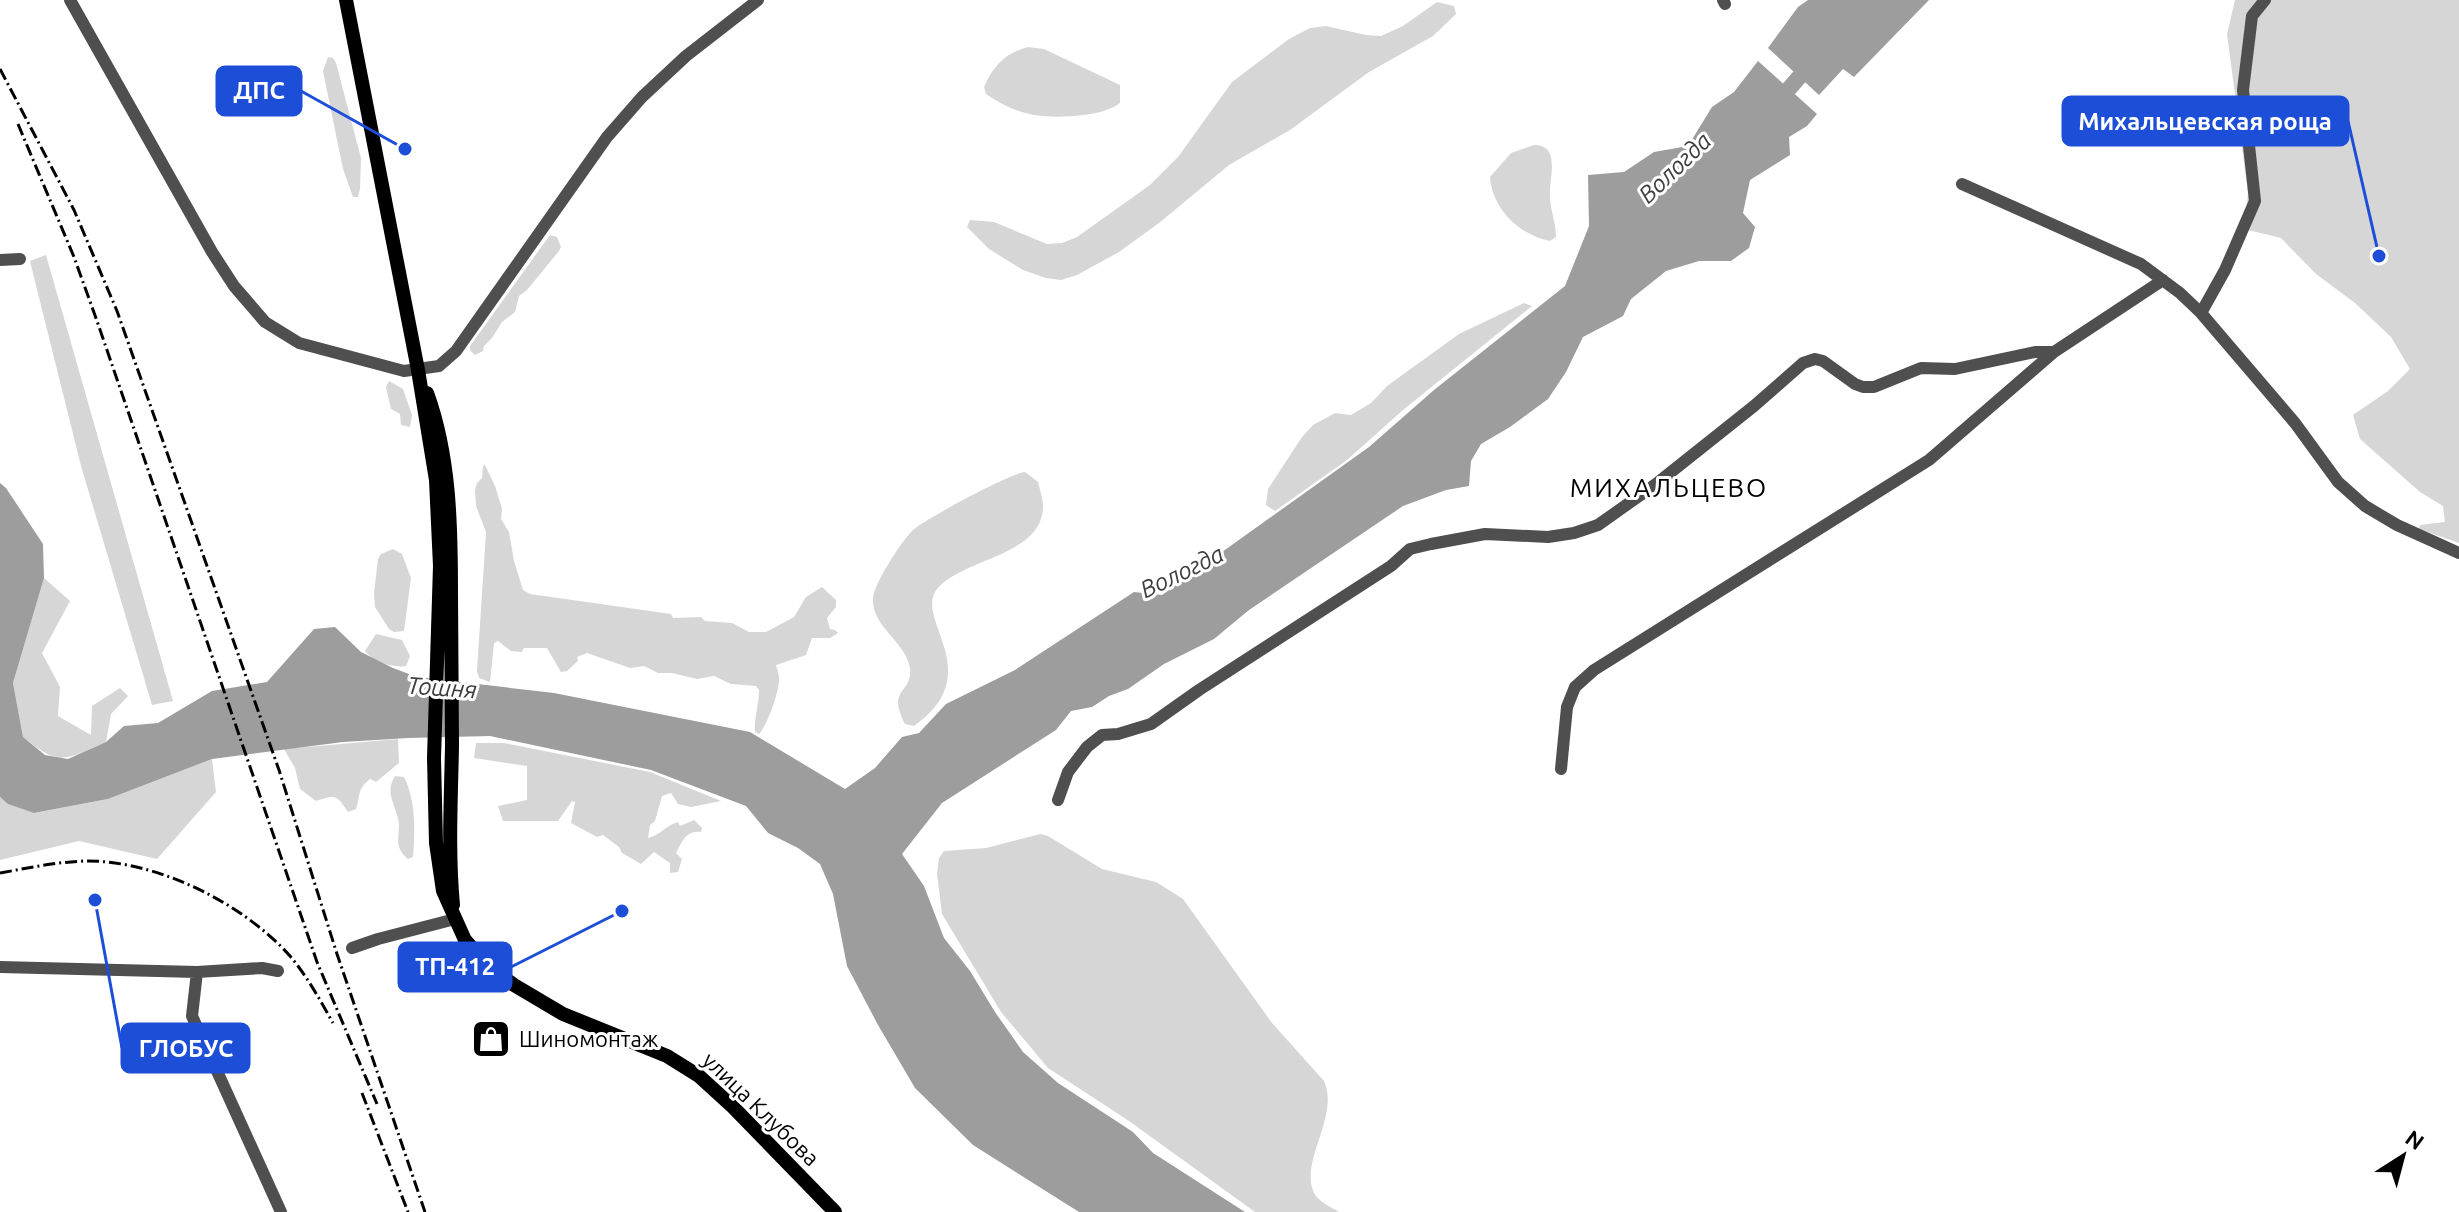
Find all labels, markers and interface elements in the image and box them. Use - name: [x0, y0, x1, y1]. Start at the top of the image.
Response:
- callout: ДПС: [217, 67, 301, 115]
- text: ДПС: [233, 77, 285, 104]
- callout: Михальцевская роща: [2063, 97, 2348, 145]
- text: Михальцевская роща: [2078, 108, 2332, 135]
- water label: Вологда: [1633, 127, 1716, 208]
- district label: МИХАЛЬЦЕВО: [1570, 473, 1768, 502]
- water label: Вологда: [1136, 540, 1228, 603]
- water label: Тошня: [406, 672, 478, 703]
- callout: ТП-412: [399, 943, 511, 991]
- text: ТП-412: [415, 953, 495, 980]
- shop icon: Шиномонтаж: [470, 1018, 512, 1060]
- callout: ГЛОБУС: [122, 1024, 249, 1072]
- place label: Шиномонтаж: [519, 1026, 658, 1051]
- text: ГЛОБУС: [139, 1035, 233, 1062]
- street label: улица Клубова: [698, 1047, 825, 1170]
- north arrow: [2363, 1116, 2443, 1196]
- text: N: [2401, 1124, 2429, 1154]

